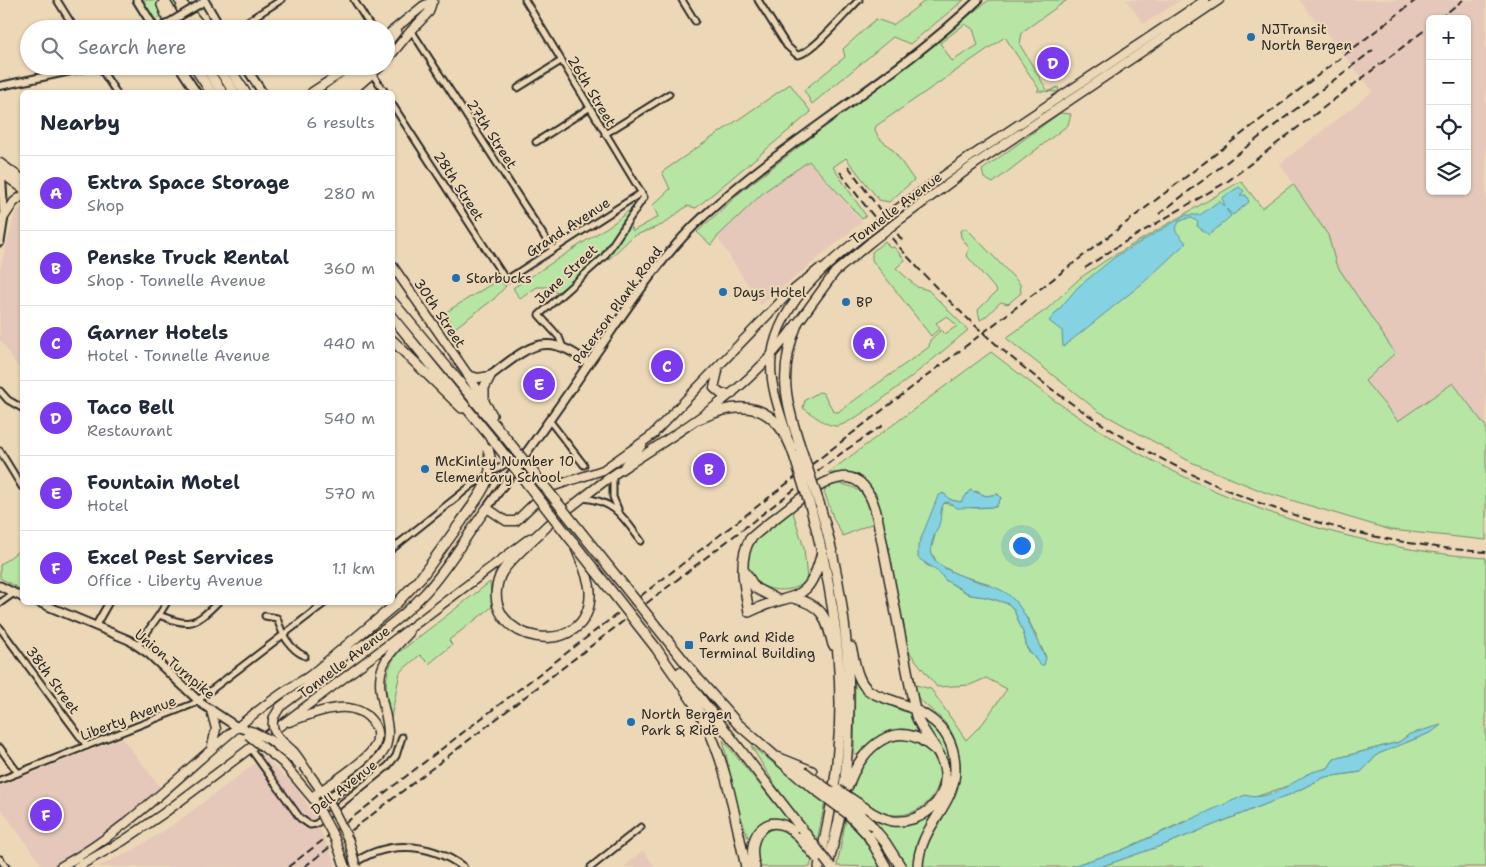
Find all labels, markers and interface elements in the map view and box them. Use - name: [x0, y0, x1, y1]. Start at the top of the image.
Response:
- map controls: [1426, 15, 1471, 195]
- button: +: [1426, 15, 1471, 60]
- search box: [20, 20, 395, 75]
- place label: NJTransit North Bergen: [1261, 20, 1353, 54]
- marker: NJTransit North Bergen: [1245, 31, 1257, 43]
- icon: search: [38, 34, 66, 62]
- text: Search here: [78, 35, 187, 60]
- pin: D: [1037, 44, 1069, 82]
- street label: 26th Street: [564, 52, 620, 130]
- button: −: [1426, 60, 1471, 105]
- street label: 27th Street: [463, 96, 521, 172]
- button: locate: [1426, 105, 1471, 150]
- text: Nearby: [40, 109, 120, 137]
- text: 6 results: [306, 112, 375, 133]
- street label: 28th Street: [430, 148, 488, 224]
- button: layers: [1426, 150, 1471, 195]
- street label: Tonnelle Avenue: [846, 167, 946, 248]
- text: Extra Space Storage: [87, 170, 290, 195]
- text: A: [50, 183, 62, 204]
- text: 280 m: [323, 183, 375, 204]
- street label: Grand Avenue: [523, 193, 613, 261]
- text: Shop: [87, 195, 124, 216]
- street label: Jane Street: [531, 240, 601, 308]
- street label: Paterson Plank Road: [568, 242, 666, 367]
- text: Penske Truck Rental: [87, 245, 289, 270]
- text: B: [51, 258, 61, 279]
- text: 360 m: [323, 258, 375, 279]
- place label: Starbucks: [466, 269, 532, 287]
- text: Shop · Tonnelle Avenue: [87, 270, 266, 291]
- marker: Starbucks: [450, 272, 462, 284]
- street label: 30th Street: [410, 275, 470, 351]
- place label: Days Hotel: [733, 283, 807, 301]
- marker: Days Hotel: [717, 286, 729, 298]
- place label: BP: [856, 293, 873, 311]
- marker: BP: [840, 296, 852, 308]
- text: Garner Hotels: [87, 320, 228, 345]
- pin: A: [853, 324, 885, 362]
- text: C: [51, 333, 61, 354]
- text: 440 m: [323, 333, 375, 354]
- text: Hotel · Tonnelle Avenue: [87, 345, 270, 366]
- pin: C: [651, 347, 683, 385]
- pin: E: [523, 365, 555, 403]
- text: Taco Bell: [87, 395, 174, 420]
- text: D: [50, 408, 62, 429]
- text: 540 m: [324, 408, 375, 429]
- text: Restaurant: [87, 420, 173, 441]
- pin: B: [693, 450, 725, 488]
- place label: McKinley Number 10 Elementary School: [435, 452, 574, 486]
- marker: McKinley Number 10 Elementary School: [419, 463, 431, 475]
- text: Fountain Motel: [87, 470, 240, 495]
- text: E: [51, 483, 61, 504]
- text: 570 m: [325, 483, 375, 504]
- text: Hotel: [87, 495, 128, 516]
- your location: [1009, 533, 1035, 559]
- text: Excel Pest Services: [87, 545, 274, 570]
- text: F: [51, 558, 61, 579]
- text: 1.1 km: [332, 558, 375, 579]
- text: Office · Liberty Avenue: [87, 570, 263, 591]
- street label: Tonnelle Avenue: [294, 621, 394, 702]
- street label: Union Turnpike: [131, 625, 219, 703]
- place label: Park and Ride Terminal Building: [699, 628, 815, 662]
- marker: Park and Ride Terminal Building: [683, 639, 695, 651]
- street label: 38th Street: [22, 643, 84, 717]
- street label: Liberty Avenue: [78, 691, 179, 745]
- place label: North Bergen Park & Ride: [641, 705, 733, 739]
- marker: North Bergen Park & Ride: [625, 716, 637, 728]
- street label: Dell Avenue: [307, 755, 381, 819]
- pin: F: [30, 796, 62, 834]

